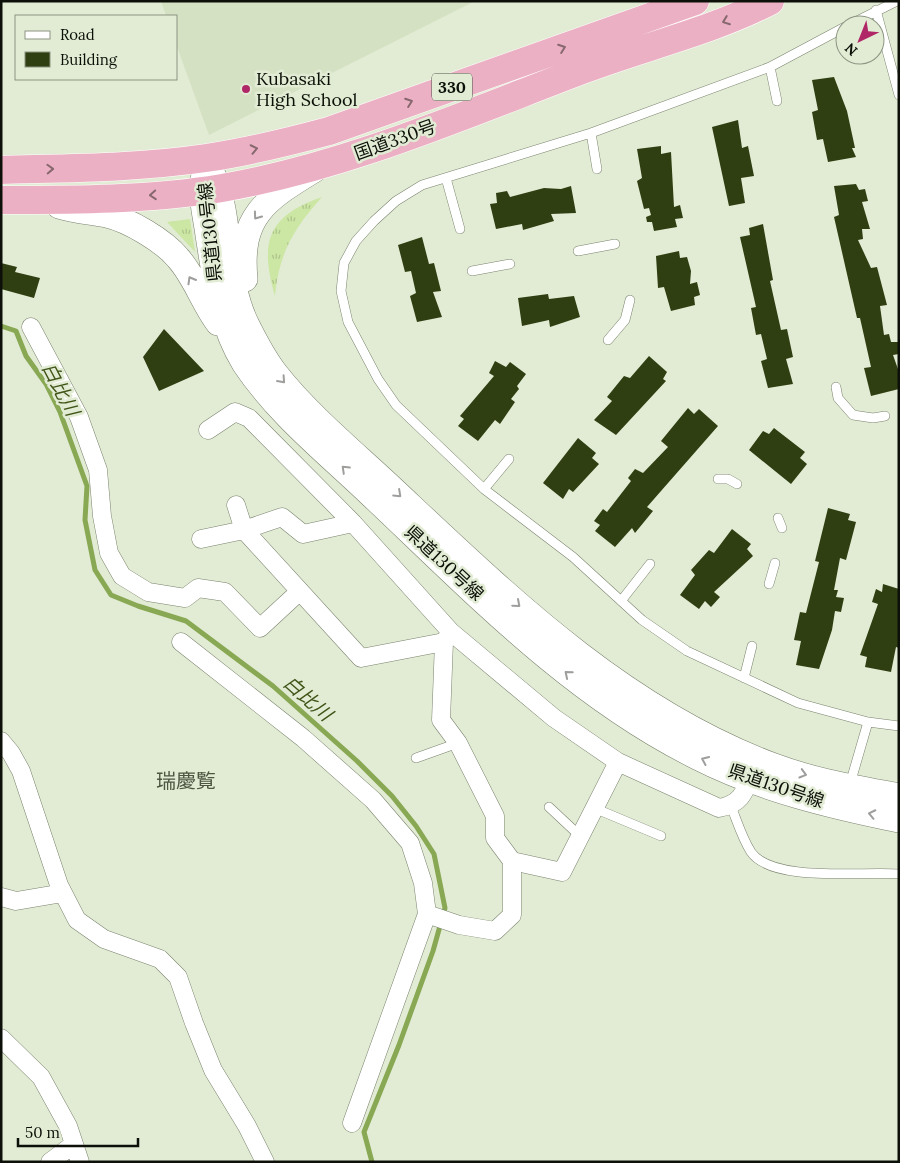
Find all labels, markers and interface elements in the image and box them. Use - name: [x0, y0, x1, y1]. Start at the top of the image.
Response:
- legend: [15, 15, 178, 80]
- one-way arrow: [722, 15, 730, 25]
- north arrow: [835, 15, 885, 65]
- text: Road: [60, 25, 95, 44]
- text: N: [841, 39, 861, 60]
- one-way arrow: [558, 44, 566, 54]
- text: Building: [60, 50, 118, 69]
- place label: Kubasaki High School: [256, 67, 357, 111]
- road number: 330: [432, 74, 472, 100]
- marker: Kubasaki High School: [240, 83, 252, 95]
- one-way arrow: [405, 98, 413, 108]
- street label: 国道330号: [351, 114, 439, 165]
- one-way arrow: [250, 144, 258, 155]
- one-way arrow: [46, 163, 54, 174]
- street label: 県道130号線: [193, 181, 226, 283]
- one-way arrow: [149, 189, 157, 200]
- one-way arrow: [254, 210, 263, 220]
- one-way arrow: [188, 276, 198, 285]
- water label: 白比川: [37, 358, 86, 422]
- one-way arrow: [276, 375, 285, 384]
- one-way arrow: [342, 466, 351, 475]
- one-way arrow: [393, 488, 402, 497]
- street label: 県道130号線: [400, 520, 489, 605]
- one-way arrow: [512, 599, 521, 608]
- water label: 白比川: [279, 670, 339, 727]
- one-way arrow: [564, 671, 573, 680]
- one-way arrow: [701, 756, 710, 767]
- street label: 県道130号線: [725, 758, 827, 813]
- district label: 瑞慶覧: [156, 768, 216, 793]
- one-way arrow: [799, 769, 807, 779]
- one-way arrow: [867, 810, 876, 820]
- scale bar: [18, 1116, 138, 1148]
- text: 50 m: [25, 1123, 60, 1142]

